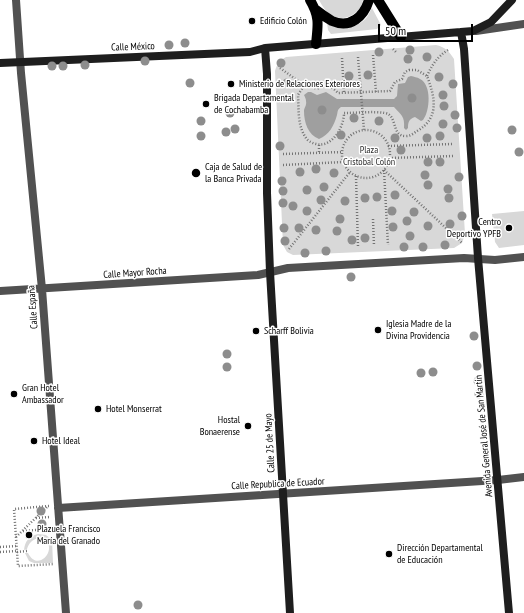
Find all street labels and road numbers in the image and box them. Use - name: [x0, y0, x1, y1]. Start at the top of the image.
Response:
- street label: Calle México: [111, 40, 155, 54]
- street label: Calle Mayor Rocha: [103, 265, 167, 281]
- street label: Calle España: [25, 285, 41, 329]
- street label: Avenida General José de San Martín: [473, 374, 495, 498]
- street label: Calle 25 de Mayo: [262, 413, 278, 473]
- street label: Calle Republica de Ecuador: [231, 476, 325, 492]

